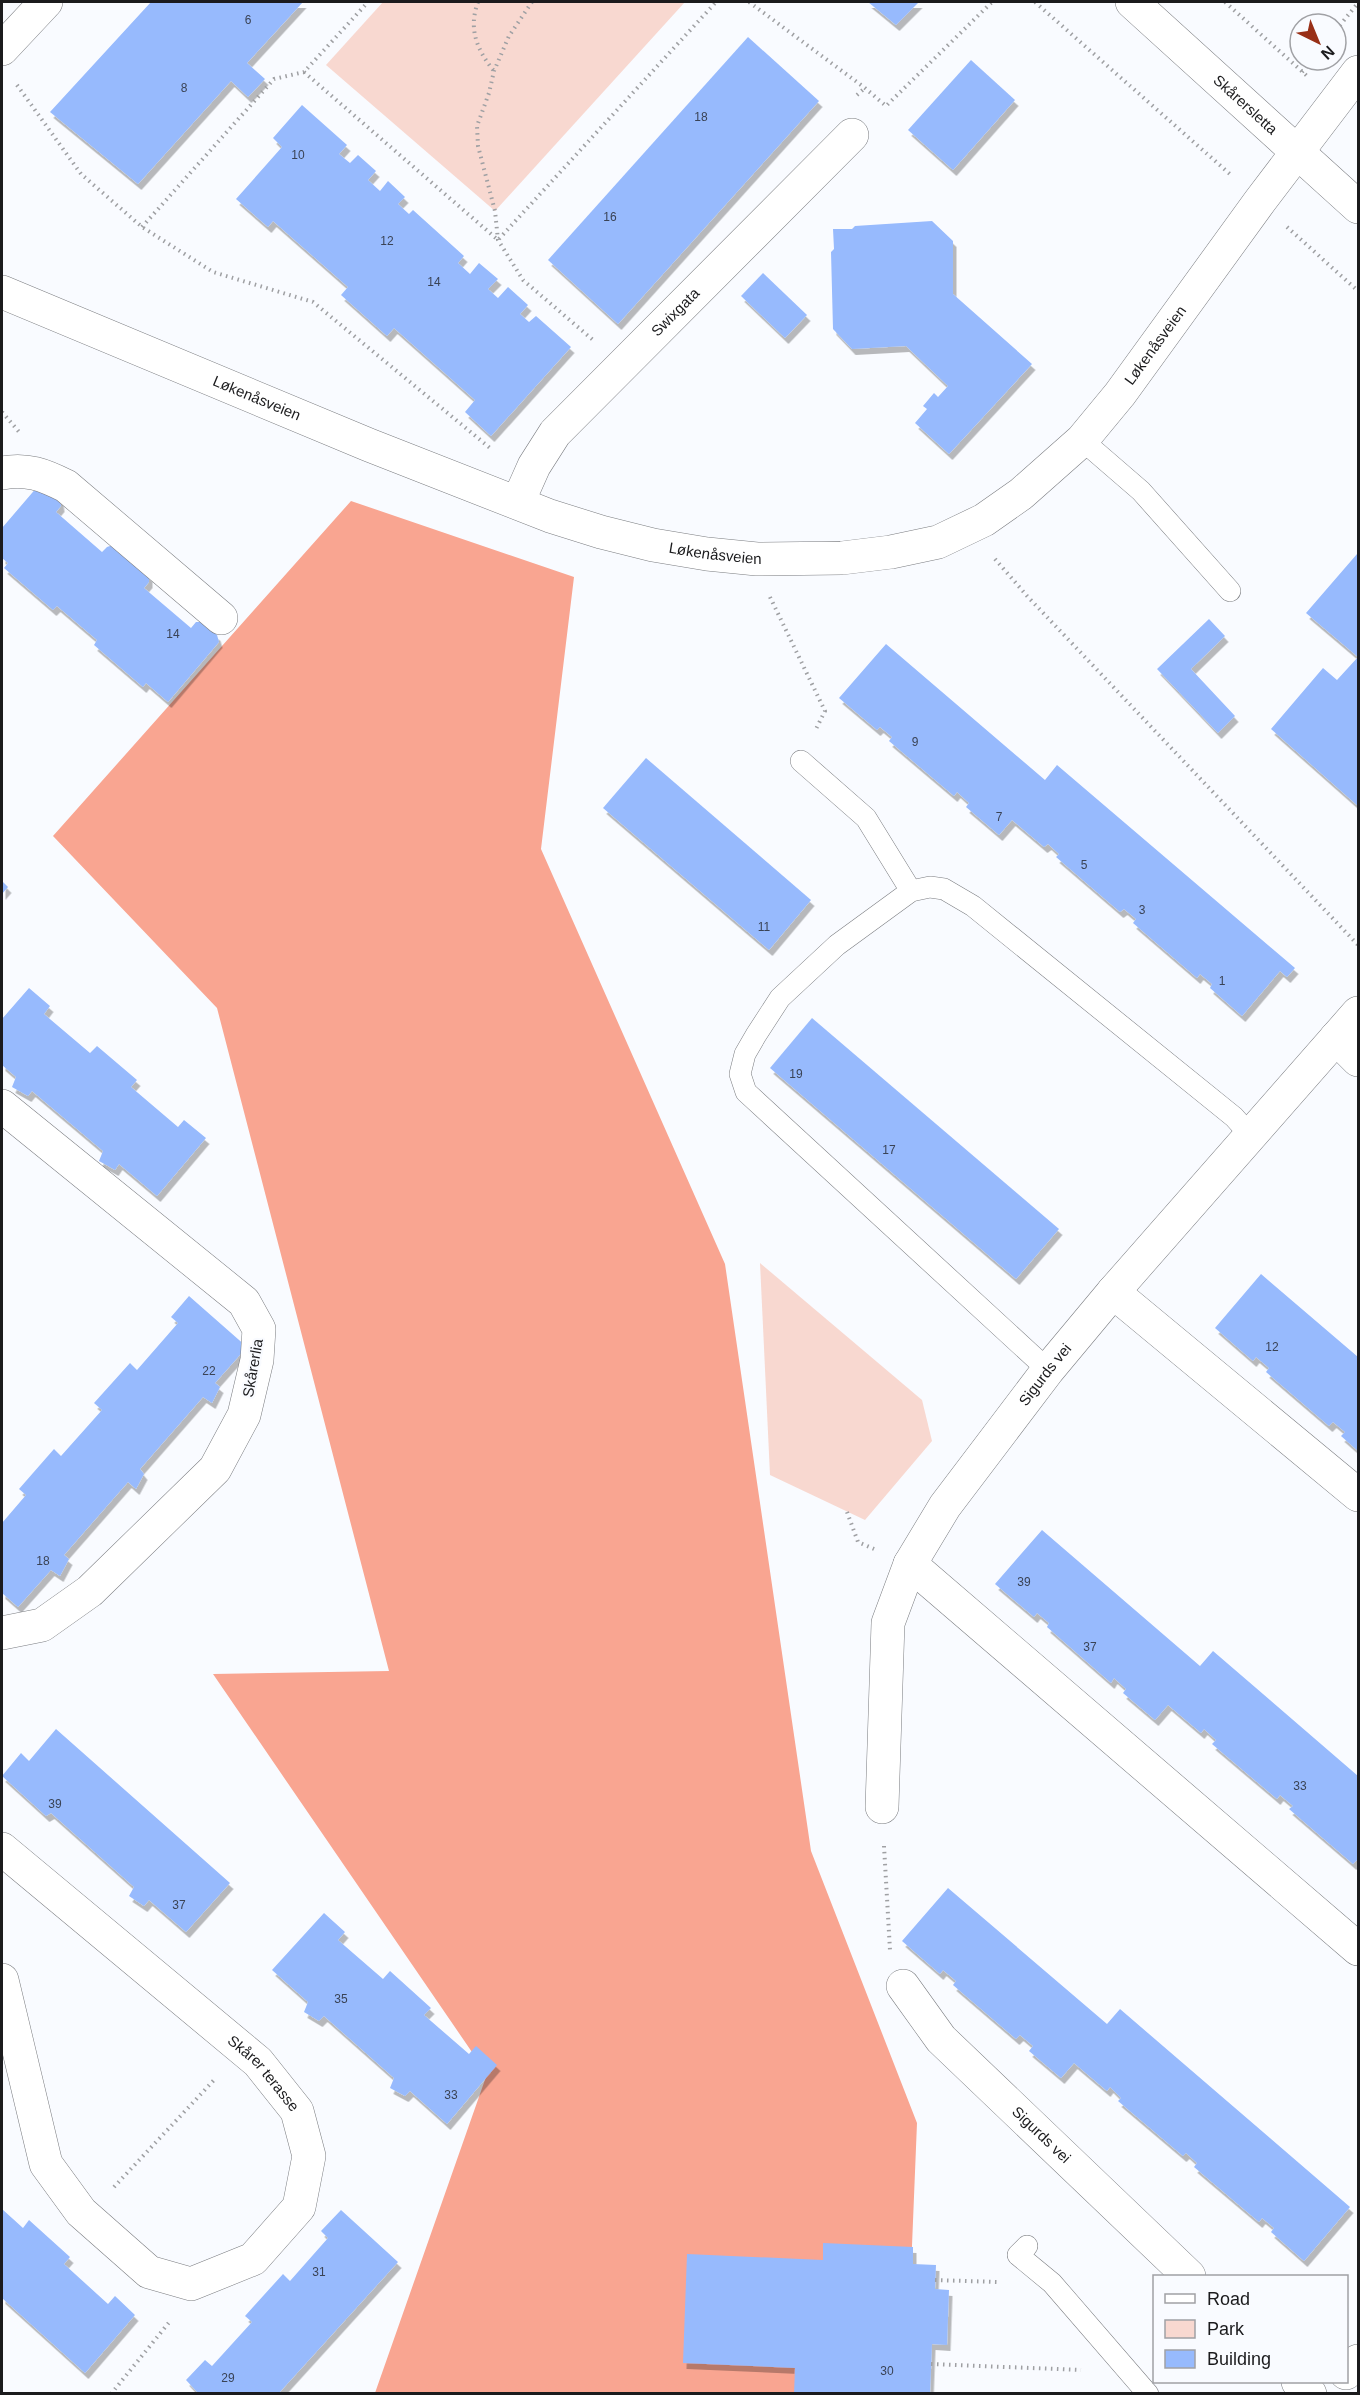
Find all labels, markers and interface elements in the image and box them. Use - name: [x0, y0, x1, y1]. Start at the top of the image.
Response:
- north arrow: [1288, 12, 1348, 72]
- house number: 6: [245, 13, 252, 27]
- text: N: [1318, 42, 1338, 63]
- street label: Skårersletta: [1210, 71, 1282, 138]
- house number: 8: [181, 81, 188, 95]
- house number: 18: [694, 110, 708, 124]
- house number: 10: [291, 148, 305, 162]
- house number: 16: [603, 210, 617, 224]
- house number: 12: [380, 234, 394, 248]
- house number: 14: [427, 275, 441, 289]
- street label: Swixgata: [647, 284, 703, 339]
- street label: Løkenåsveien: [1121, 302, 1189, 388]
- street label: Løkenåsveien: [211, 372, 303, 424]
- street label: Løkenåsveien: [668, 539, 762, 567]
- house number: 14: [166, 627, 180, 641]
- house number: 9: [912, 735, 919, 749]
- house number: 7: [996, 810, 1003, 824]
- house number: 5: [1081, 858, 1088, 872]
- house number: 3: [1139, 903, 1146, 917]
- house number: 11: [758, 920, 771, 934]
- house number: 1: [1219, 974, 1226, 988]
- house number: 19: [789, 1067, 803, 1081]
- house number: 17: [882, 1143, 896, 1157]
- street label: Skårerlia: [239, 1337, 266, 1399]
- street label: Sigurds vei: [1015, 1340, 1074, 1409]
- house number: 12: [1265, 1340, 1279, 1354]
- house number: 22: [202, 1364, 216, 1378]
- house number: 18: [36, 1554, 50, 1568]
- house number: 39: [1017, 1575, 1031, 1589]
- house number: 37: [1083, 1640, 1097, 1654]
- house number: 33: [1293, 1779, 1307, 1793]
- house number: 39: [48, 1797, 62, 1811]
- house number: 37: [172, 1898, 186, 1912]
- house number: 35: [334, 1992, 348, 2006]
- street label: Skårer terasse: [225, 2032, 303, 2115]
- house number: 33: [444, 2088, 458, 2102]
- street label: Sigurds vei: [1009, 2103, 1074, 2166]
- house number: 31: [312, 2265, 326, 2279]
- legend: [1153, 2275, 1348, 2383]
- text: Road: [1207, 2289, 1250, 2309]
- text: Park: [1207, 2319, 1245, 2339]
- text: Building: [1207, 2349, 1271, 2369]
- house number: 30: [880, 2364, 894, 2378]
- house number: 29: [221, 2371, 235, 2385]

